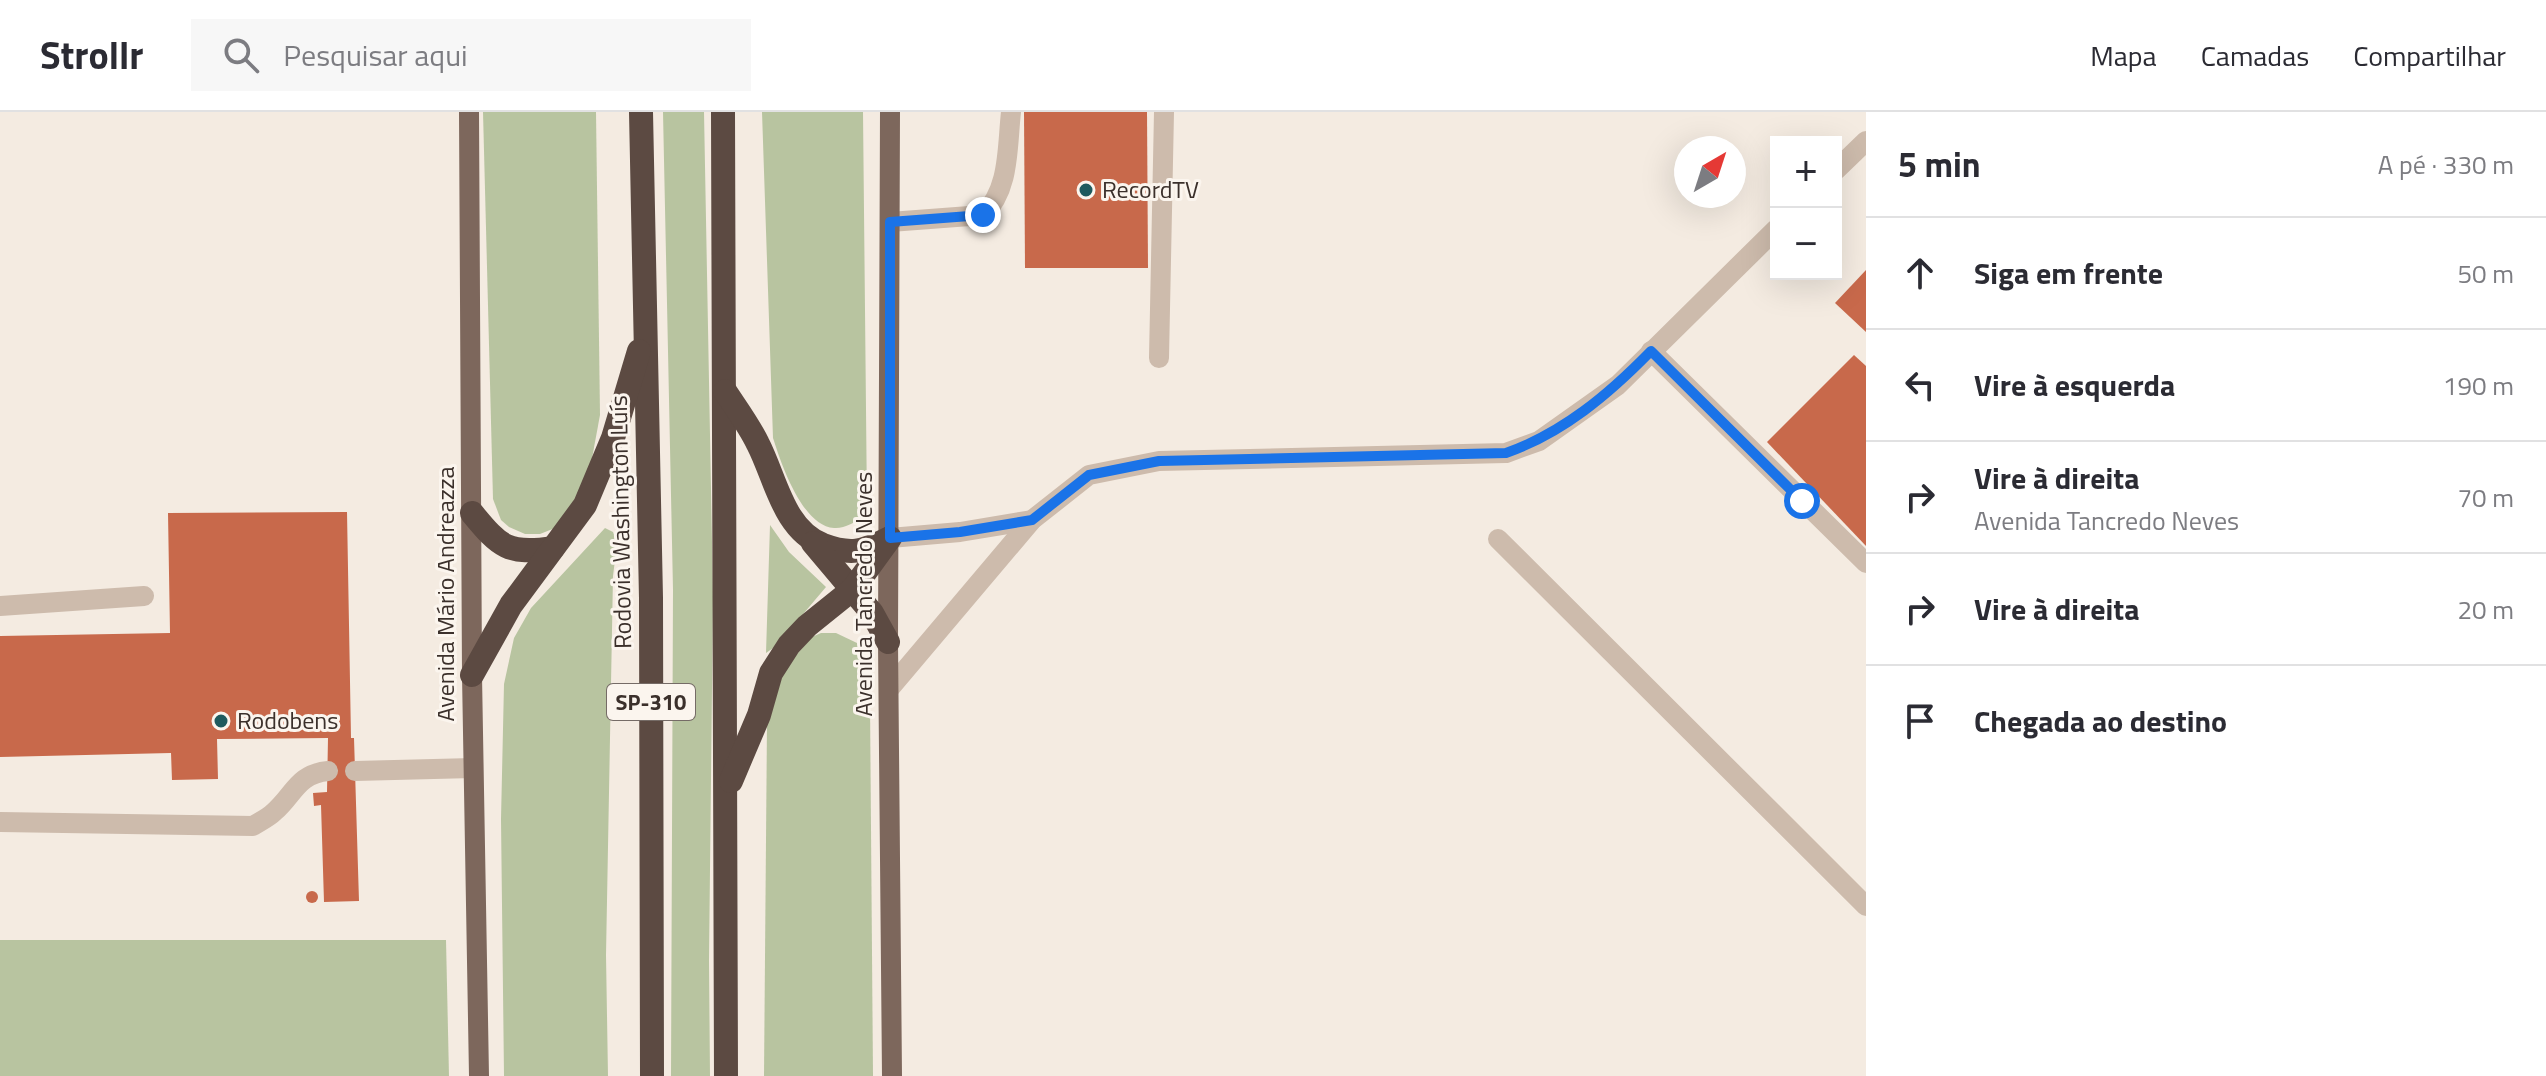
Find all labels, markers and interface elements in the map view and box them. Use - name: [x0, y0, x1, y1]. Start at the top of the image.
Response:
- search box: [191, 19, 751, 91]
- text: Strollr: [40, 26, 143, 84]
- text: Pesquisar aqui: [283, 32, 468, 78]
- icon: search: [219, 33, 263, 77]
- text: Mapa: [2090, 34, 2157, 77]
- text: Camadas: [2201, 34, 2309, 77]
- text: Compartilhar: [2353, 34, 2506, 77]
- north arrow: [1674, 136, 1746, 208]
- map controls: [1770, 136, 1842, 280]
- button: +: [1770, 136, 1842, 208]
- text: 5 min: [1898, 138, 1981, 190]
- text: A pé · 330 m: [2378, 145, 2514, 184]
- place label: RecordTV: [1102, 171, 1199, 207]
- marker: RecordTV: [1077, 181, 1095, 199]
- route end: [965, 197, 1001, 233]
- button: −: [1770, 208, 1842, 280]
- text: Siga em frente: [1974, 250, 2163, 296]
- icon: ahead: [1898, 251, 1942, 295]
- text: 50 m: [2457, 254, 2514, 293]
- text: Vire à esquerda: [1974, 362, 2175, 408]
- icon: left: [1898, 363, 1942, 407]
- text: 190 m: [2443, 366, 2514, 405]
- street label: Rodovia Washington Luís: [600, 395, 640, 649]
- text: Vire à direita: [1974, 455, 2139, 501]
- street label: Avenida Mário Andreazza: [427, 466, 463, 722]
- street label: Avenida Tancredo Neves: [845, 472, 881, 716]
- icon: right: [1898, 475, 1942, 519]
- text: 70 m: [2457, 478, 2514, 517]
- route start: [1784, 483, 1820, 519]
- text: Avenida Tancredo Neves: [1974, 501, 2239, 540]
- text: Vire à direita: [1974, 586, 2139, 632]
- icon: right: [1898, 587, 1942, 631]
- text: 20 m: [2457, 590, 2514, 629]
- road number: SP-310: [607, 684, 695, 720]
- text: Chegada ao destino: [1974, 698, 2227, 744]
- icon: arrive: [1898, 699, 1942, 743]
- place label: Rodobens: [237, 702, 338, 738]
- marker: Rodobens: [212, 712, 230, 730]

